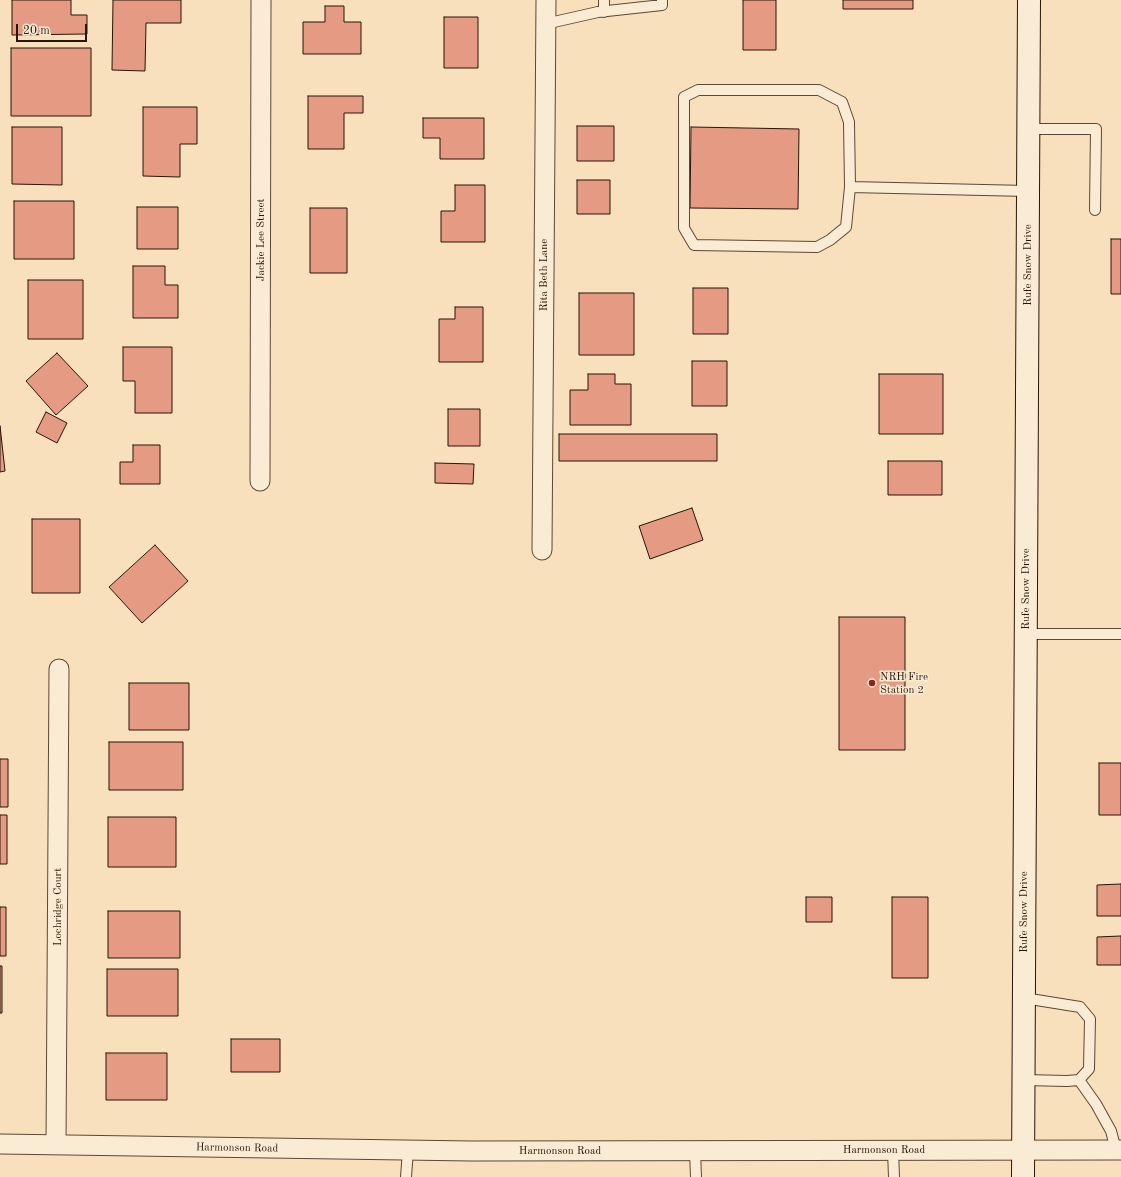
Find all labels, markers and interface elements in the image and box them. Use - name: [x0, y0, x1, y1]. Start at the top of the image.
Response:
- scale bar: [18, 16, 89, 42]
- text: 20 m: [23, 25, 50, 37]
- street label: Jackie Lee Street: [254, 199, 268, 281]
- street label: Rufe Snow Drive: [1021, 224, 1035, 306]
- street label: Rita Beth Lane: [537, 239, 551, 311]
- street label: Rufe Snow Drive: [1019, 548, 1033, 630]
- place label: NRH Fire Station 2: [880, 670, 928, 696]
- marker: NRH Fire Station 2: [867, 678, 877, 688]
- street label: Lochridge Court: [51, 868, 65, 946]
- street label: Rufe Snow Drive: [1017, 871, 1031, 953]
- street label: Harmonson Road: [196, 1141, 278, 1155]
- street label: Harmonson Road: [843, 1143, 925, 1157]
- street label: Harmonson Road: [519, 1144, 601, 1158]

